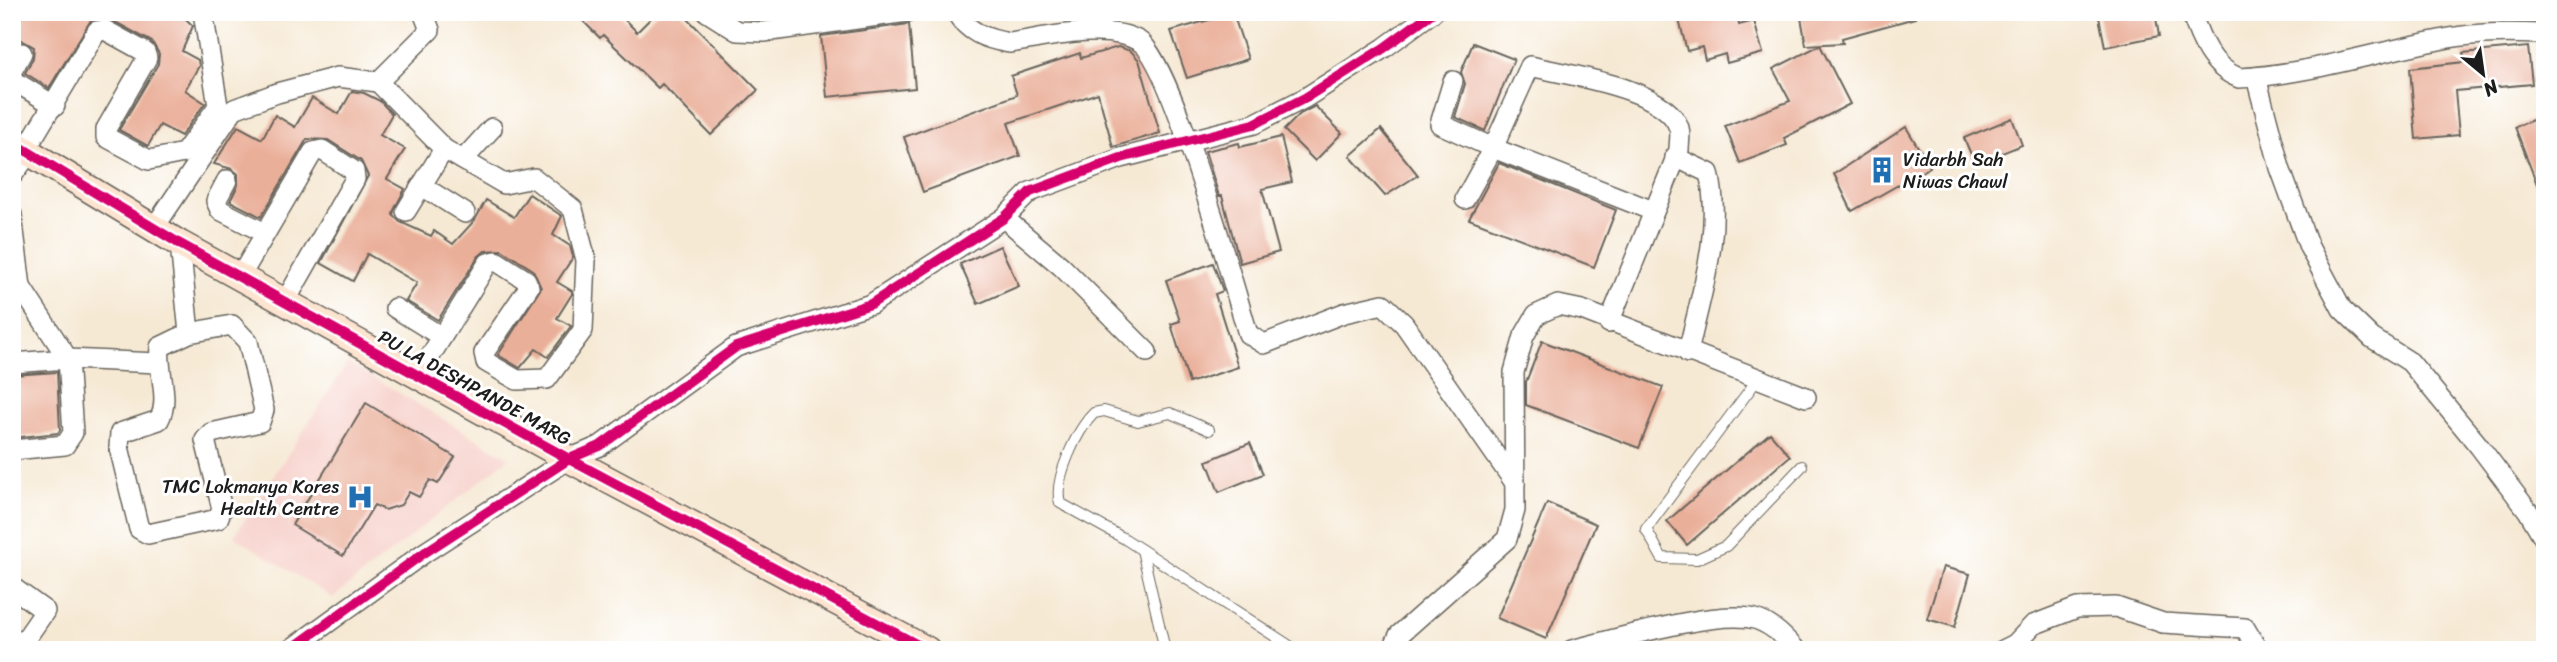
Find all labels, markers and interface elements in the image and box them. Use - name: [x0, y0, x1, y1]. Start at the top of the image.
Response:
- north arrow: [2448, 38, 2518, 108]
- text: N: [2477, 70, 2506, 106]
- place label: Vidarbh Sah Niwas Chawl: [1903, 143, 2008, 198]
- building icon: Vidarbh Sah Niwas Chawl: [1867, 155, 1897, 185]
- street label: PU LA DESHPANDE MARG: [372, 320, 578, 454]
- place label: TMC Lokmanya Kores Health Centre: [162, 470, 339, 525]
- hospital icon: TMC Lokmanya Kores Health Centre: [345, 482, 375, 512]

